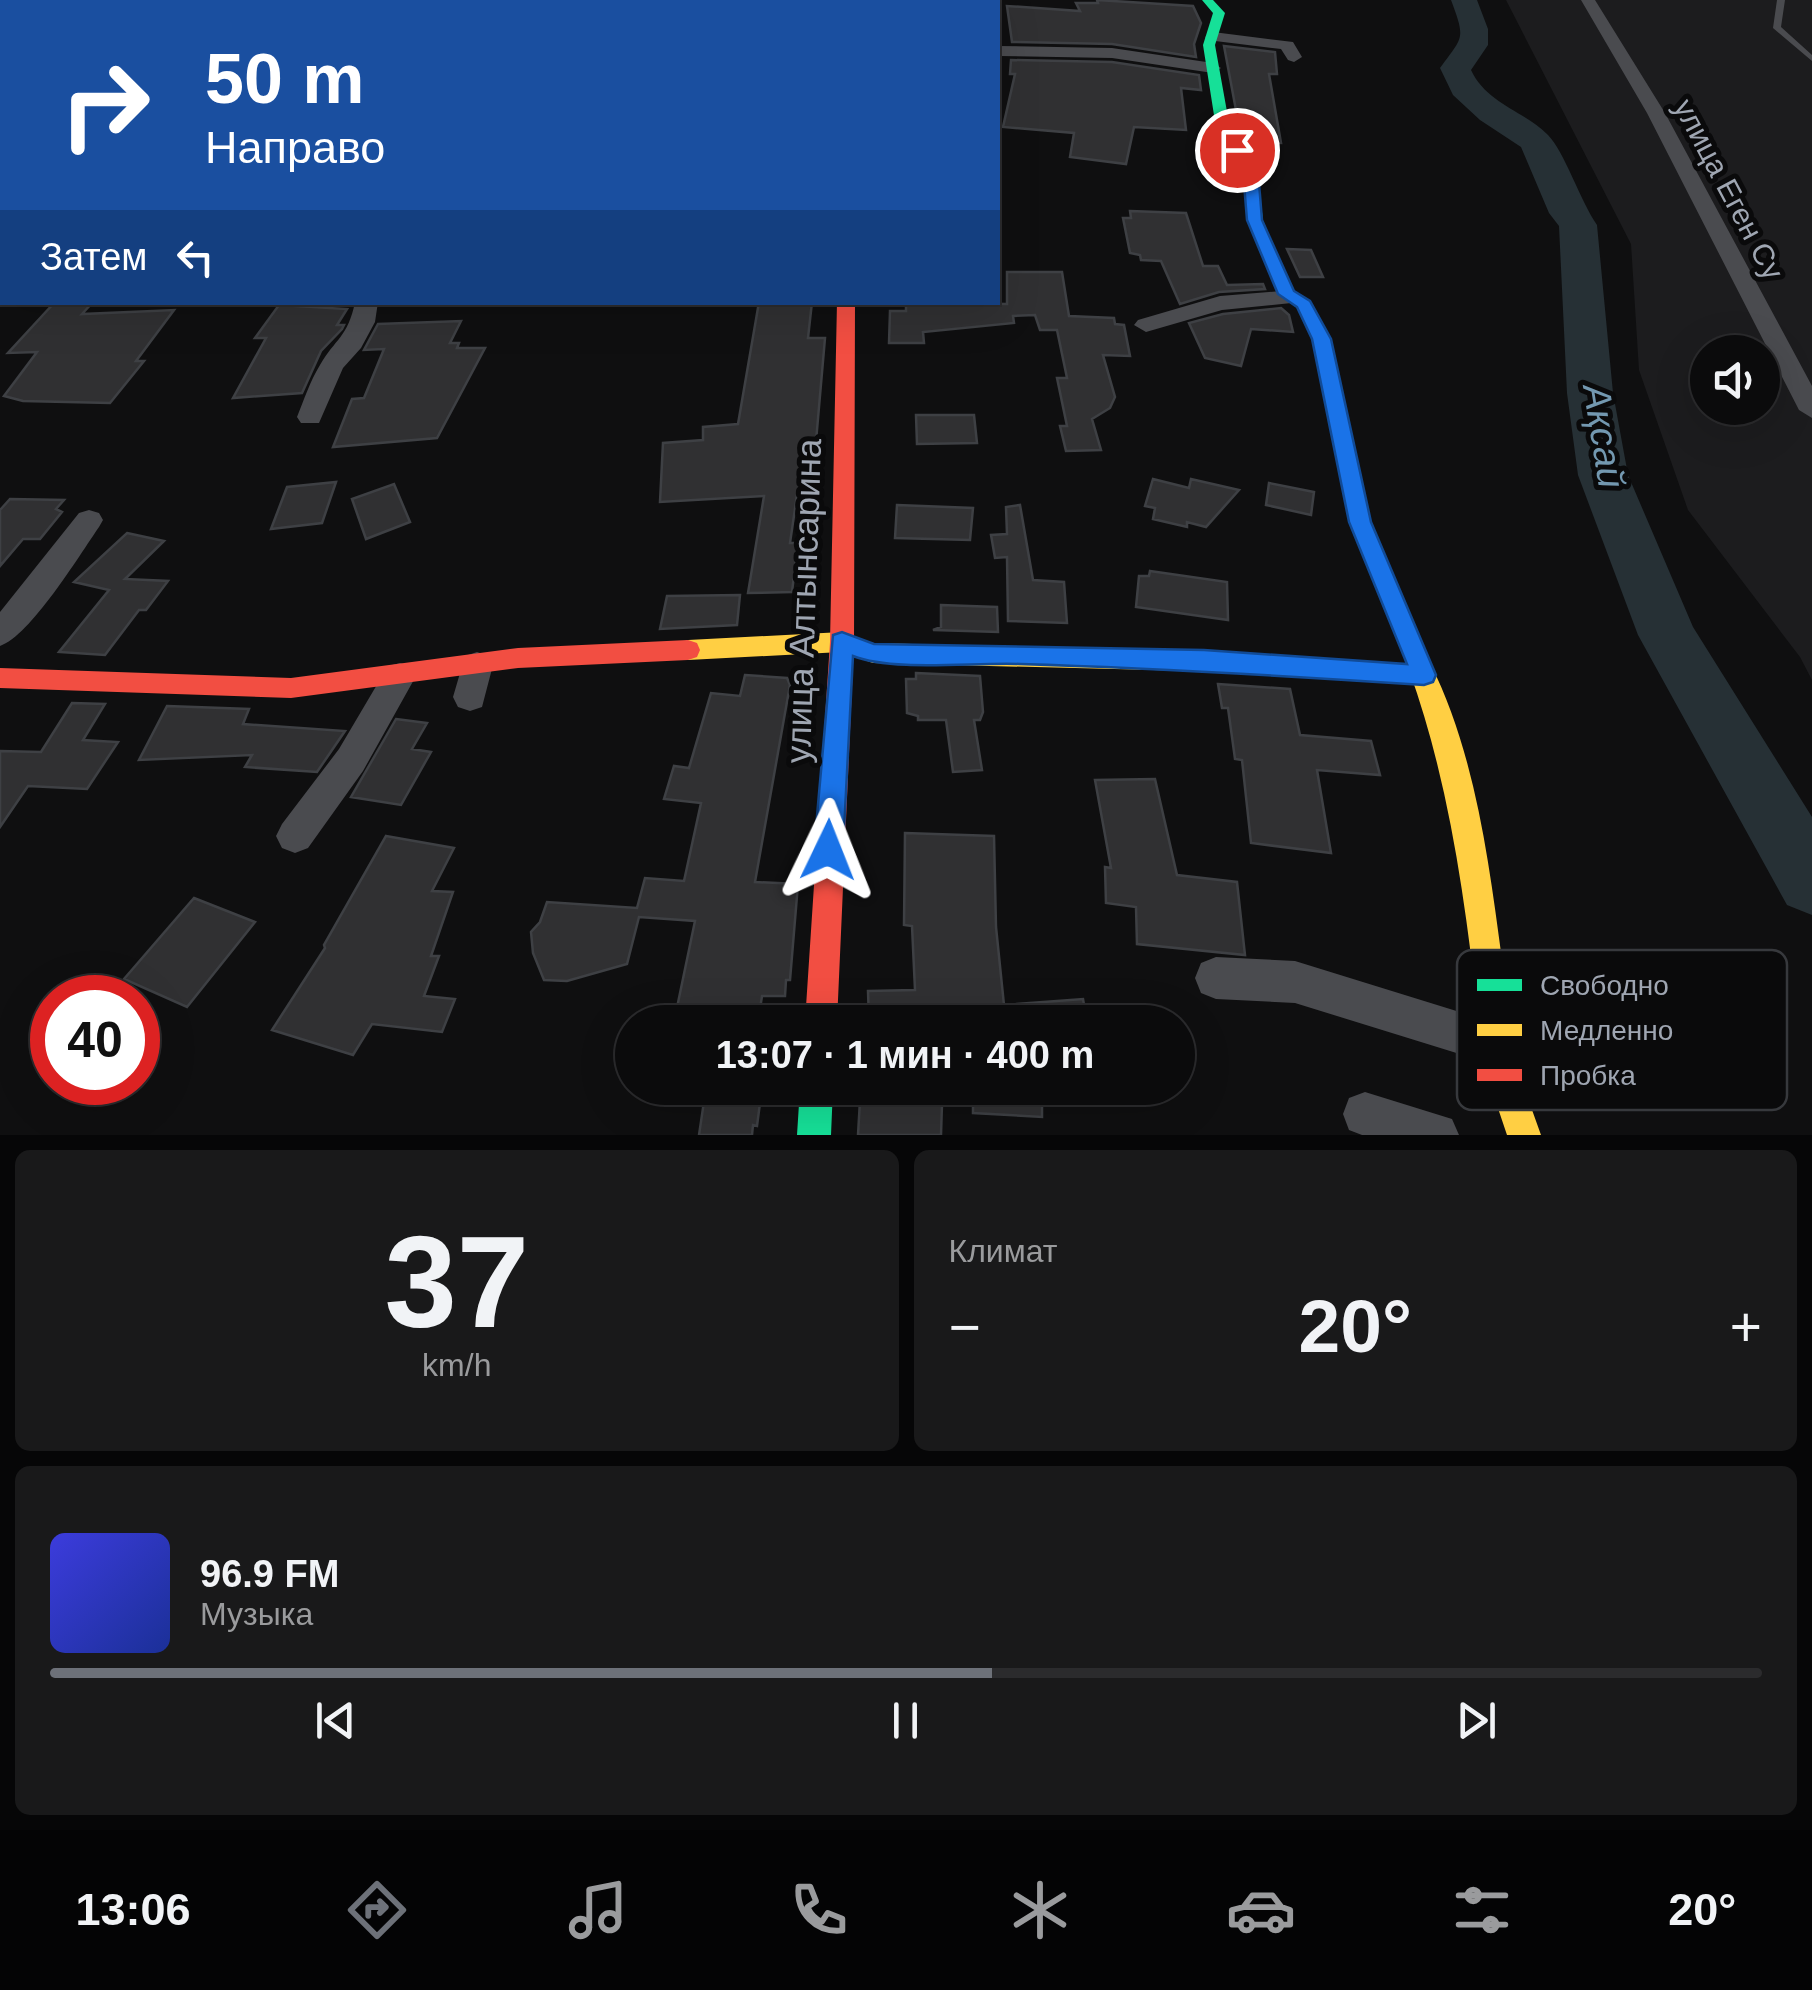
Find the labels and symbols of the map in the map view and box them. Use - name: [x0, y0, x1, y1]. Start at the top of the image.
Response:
- street label: улица Еген Су: [1668, 93, 1790, 285]
- pin: [1195, 108, 1280, 193]
- water label: Ақсай: [1575, 379, 1633, 491]
- street label: улица Алтынсарина: [778, 437, 828, 764]
- position arrow: [776, 798, 880, 902]
- legend: [1457, 950, 1787, 1110]
- text: Свободно: [1540, 970, 1669, 1001]
- speed limit sign: 40: [30, 975, 160, 1105]
- text: Медленно: [1540, 1015, 1673, 1046]
- text: Пробка: [1540, 1060, 1636, 1091]

